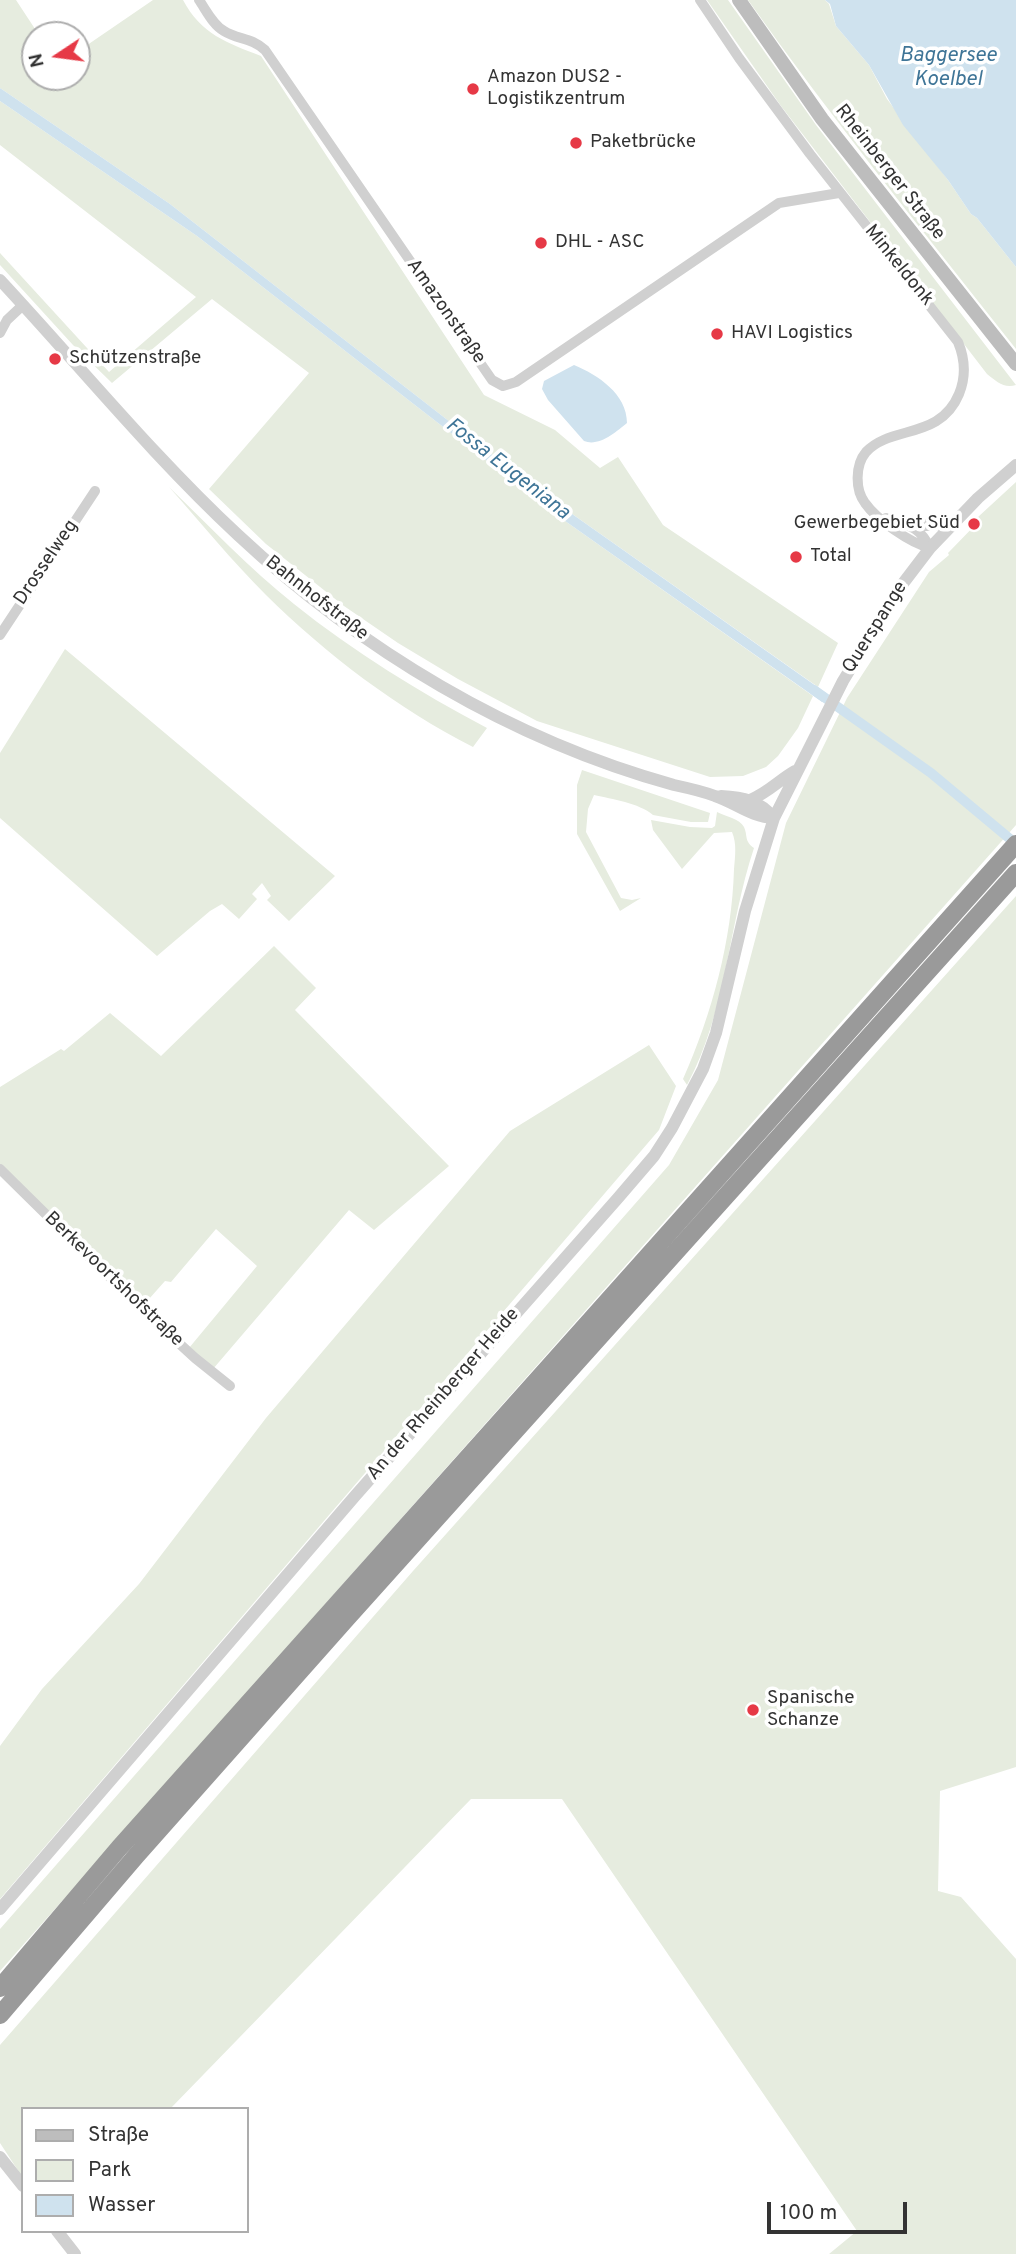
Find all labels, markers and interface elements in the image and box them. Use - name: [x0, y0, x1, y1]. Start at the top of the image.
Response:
- north arrow: [21, 21, 91, 91]
- water label: Baggersee Koelbel: [899, 44, 997, 94]
- text: N: [24, 51, 51, 70]
- place label: Amazon DUS2 - Logistikzentrum: [487, 67, 625, 111]
- marker: Amazon DUS2 - Logistikzentrum: [465, 81, 481, 97]
- street label: Rheinberger Straße: [829, 101, 949, 245]
- place label: Paketbrücke: [590, 132, 696, 154]
- marker: Paketbrücke: [568, 135, 584, 151]
- street label: Minkeldonk: [858, 221, 938, 311]
- place label: DHL - ASC: [555, 232, 644, 254]
- marker: DHL - ASC: [533, 235, 549, 251]
- street label: Amazonstraße: [401, 255, 489, 369]
- place label: HAVI Logistics: [731, 323, 853, 345]
- marker: HAVI Logistics: [709, 326, 725, 342]
- place label: Schützenstraße: [69, 348, 201, 370]
- marker: Schützenstraße: [47, 351, 63, 367]
- water label: Fossa Eugeniana: [440, 414, 574, 526]
- place label: Gewerbegebiet Süd: [793, 513, 960, 535]
- street label: Drosselweg: [10, 516, 84, 610]
- marker: Gewerbegebiet Süd: [966, 516, 982, 532]
- place label: Total: [810, 546, 852, 568]
- marker: Total: [788, 549, 804, 565]
- street label: Bahnhofstraße: [260, 552, 372, 646]
- street label: Querspange: [839, 578, 913, 678]
- street label: Berkevoortshofstraße: [39, 1208, 187, 1352]
- street label: An der Rheinberger Heide: [363, 1304, 525, 1486]
- place label: Spanische Schanze: [767, 1688, 855, 1732]
- marker: Spanische Schanze: [745, 1702, 761, 1718]
- legend: [21, 2107, 248, 2233]
- text: Straße: [88, 2122, 149, 2149]
- text: Park: [88, 2157, 131, 2184]
- scale bar: [771, 2188, 911, 2232]
- text: Wasser: [88, 2192, 155, 2219]
- text: 100 m: [780, 2200, 837, 2227]

